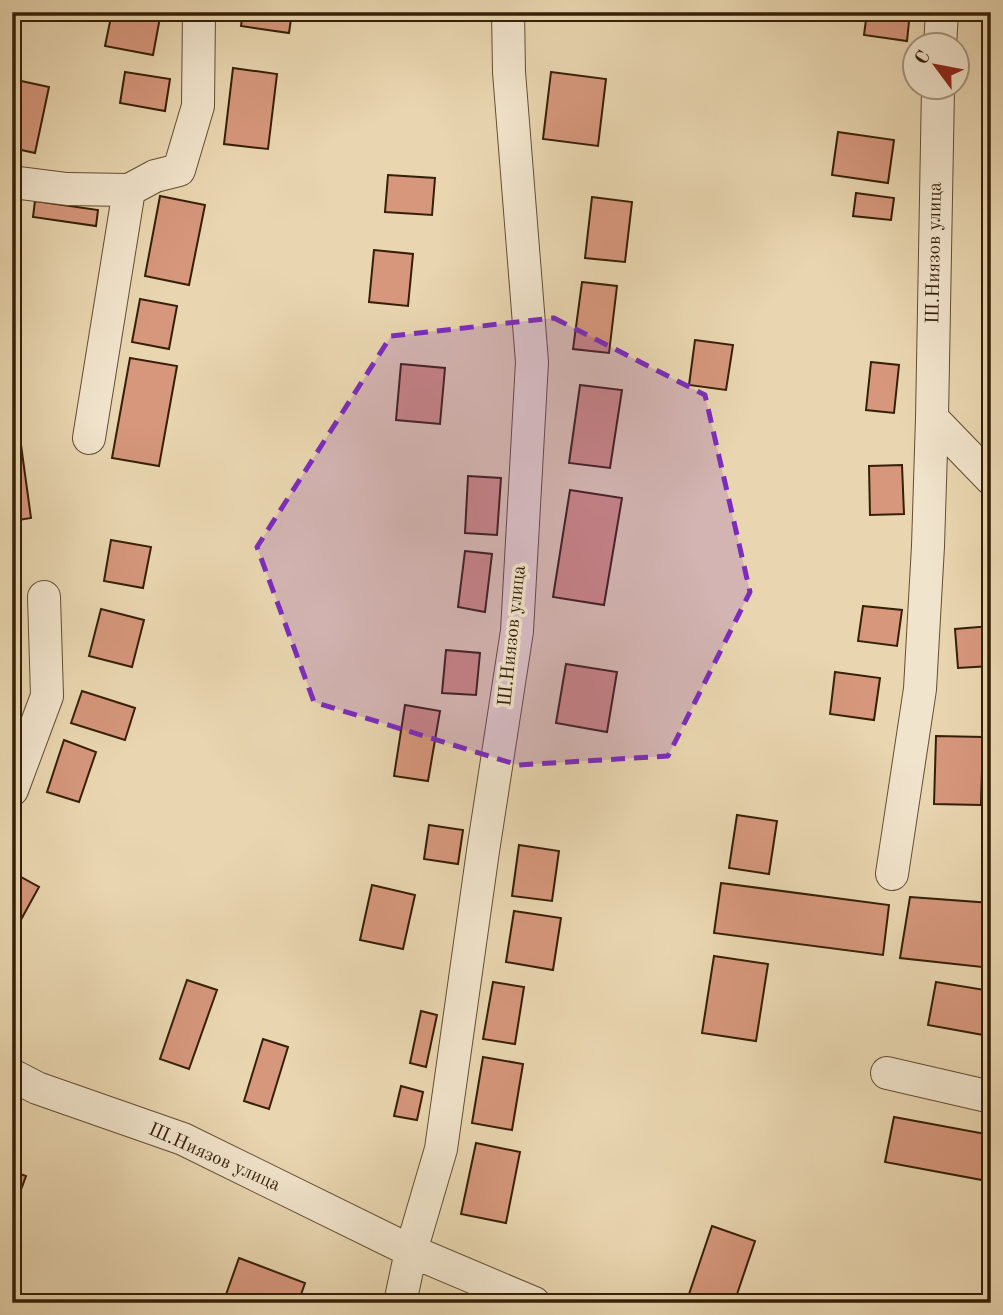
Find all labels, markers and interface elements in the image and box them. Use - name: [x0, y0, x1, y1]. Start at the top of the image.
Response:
- north arrow: [902, 32, 972, 102]
- text: С: [912, 48, 935, 69]
- street label: Ш.Ниязов улица: [924, 181, 946, 324]
- street label: Ш.Ниязов улица: [496, 564, 530, 708]
- street label: Ш.Ниязов улица: [145, 1120, 283, 1196]

